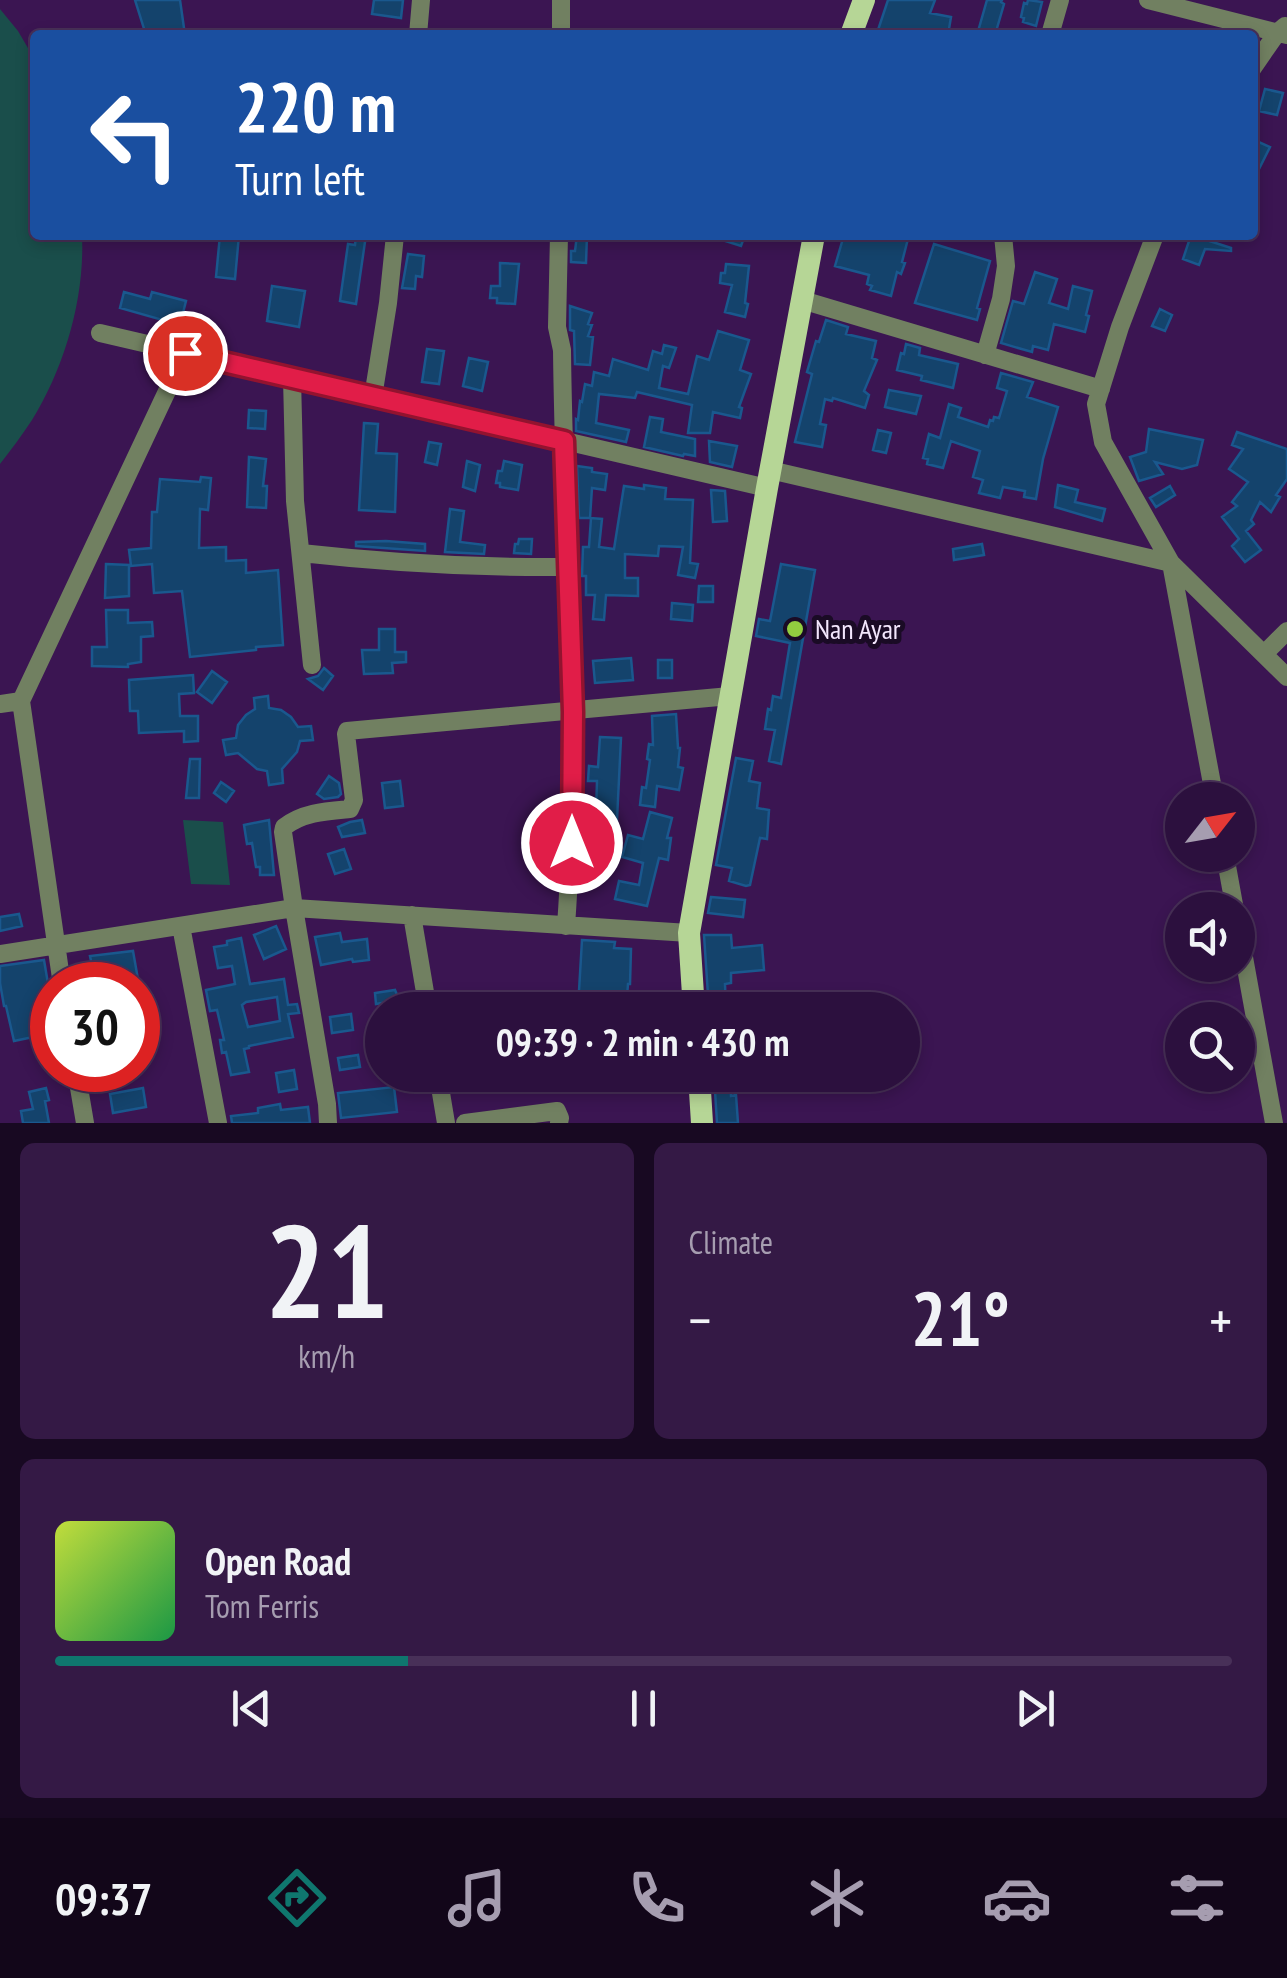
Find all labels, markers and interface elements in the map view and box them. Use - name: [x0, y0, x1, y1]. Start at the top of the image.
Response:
- text: 220 m: [235, 61, 396, 151]
- icon: left: [70, 70, 200, 200]
- text: Turn left: [235, 149, 365, 207]
- pin: [143, 311, 228, 396]
- icon: arrive: [158, 326, 213, 381]
- place label: Nan Ayar: [815, 610, 901, 647]
- marker: Nan Ayar: [784, 618, 806, 640]
- north arrow: [1165, 782, 1255, 872]
- map controls: [1165, 782, 1255, 1092]
- position arrow: [520, 791, 624, 895]
- button: sound: [1165, 892, 1255, 982]
- speed limit sign: 30: [30, 962, 160, 1092]
- button: search: [1165, 1002, 1255, 1092]
- text: 09:39 · 2 min · 430 m: [496, 1017, 789, 1066]
- text: 21: [265, 1186, 389, 1354]
- text: Climate: [689, 1221, 773, 1263]
- text: 21°: [911, 1270, 1010, 1367]
- text: −: [689, 1284, 711, 1355]
- text: +: [1209, 1284, 1232, 1355]
- text: km/h: [298, 1335, 355, 1377]
- text: Open Road: [205, 1536, 351, 1585]
- text: Tom Ferris: [205, 1585, 319, 1627]
- icon: previous: [224, 1681, 279, 1736]
- icon: pause: [616, 1681, 671, 1736]
- icon: next: [1008, 1681, 1063, 1736]
- icon: directions: [262, 1863, 332, 1933]
- icon: music: [442, 1863, 512, 1933]
- icon: phone: [622, 1863, 692, 1933]
- icon: climate: [802, 1863, 872, 1933]
- icon: car: [982, 1863, 1052, 1933]
- icon: filters: [1162, 1863, 1232, 1933]
- text: 09:37: [55, 1869, 152, 1927]

